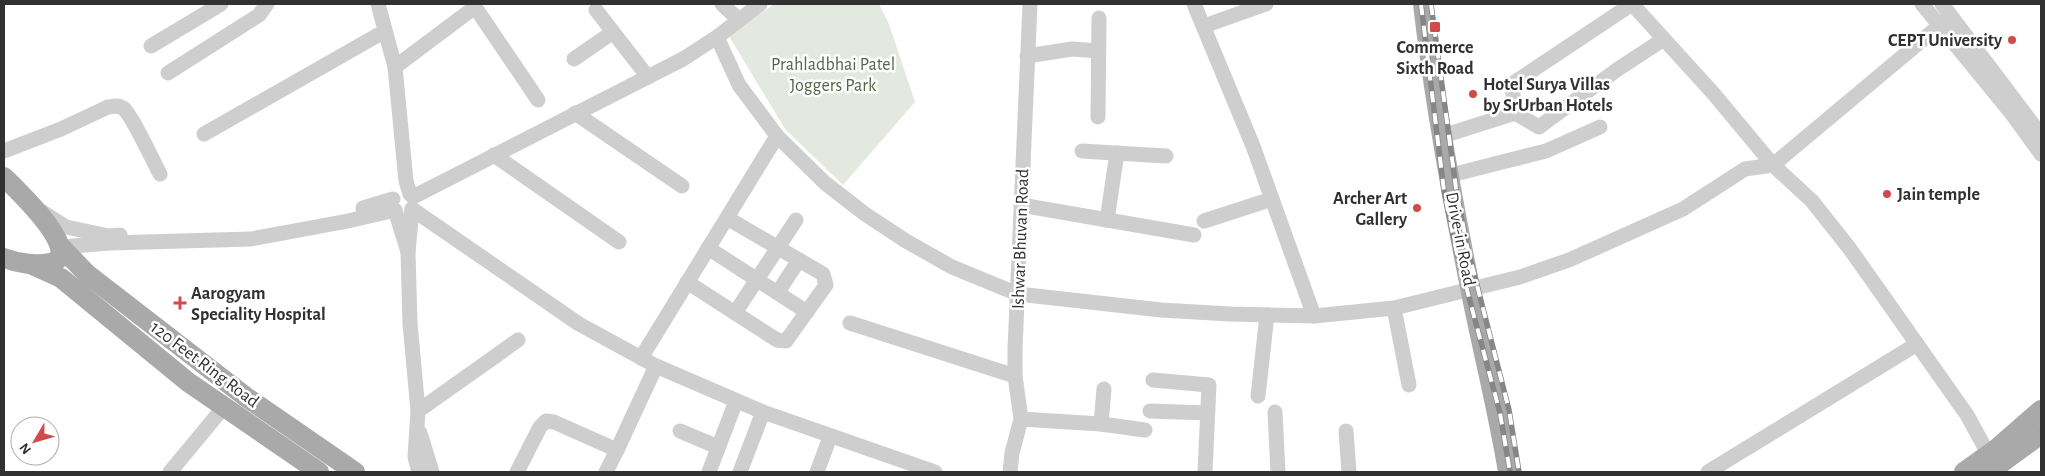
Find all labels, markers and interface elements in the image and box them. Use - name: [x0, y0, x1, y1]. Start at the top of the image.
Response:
- marker: Commerce Sixth Road: [1428, 20, 1442, 34]
- place label: CEPT University: [1888, 32, 2003, 50]
- marker: CEPT University: [2006, 34, 2018, 46]
- place label: Commerce Sixth Road: [1396, 39, 1474, 78]
- park label: Prahladbhai Patel Joggers Park: [771, 56, 895, 95]
- place label: Hotel Surya Villas by SrUrban Hotels: [1483, 76, 1613, 115]
- marker: Hotel Surya Villas by SrUrban Hotels: [1467, 88, 1479, 100]
- street label: Ishwar Bhuvan Road: [1010, 169, 1032, 310]
- place label: Jain temple: [1897, 186, 1980, 204]
- marker: Jain temple: [1881, 188, 1893, 200]
- place label: Archer Art Gallery: [1333, 190, 1408, 229]
- street label: Drive-in Road: [1442, 191, 1478, 288]
- marker: Archer Art Gallery: [1411, 202, 1423, 214]
- place label: Aarogyam Speciality Hospital: [191, 285, 326, 324]
- marker: Aarogyam Speciality Hospital: [173, 296, 187, 310]
- street label: 120 Feet Ring Road: [147, 318, 262, 411]
- north arrow: [10, 416, 60, 466]
- text: N: [17, 440, 34, 457]

